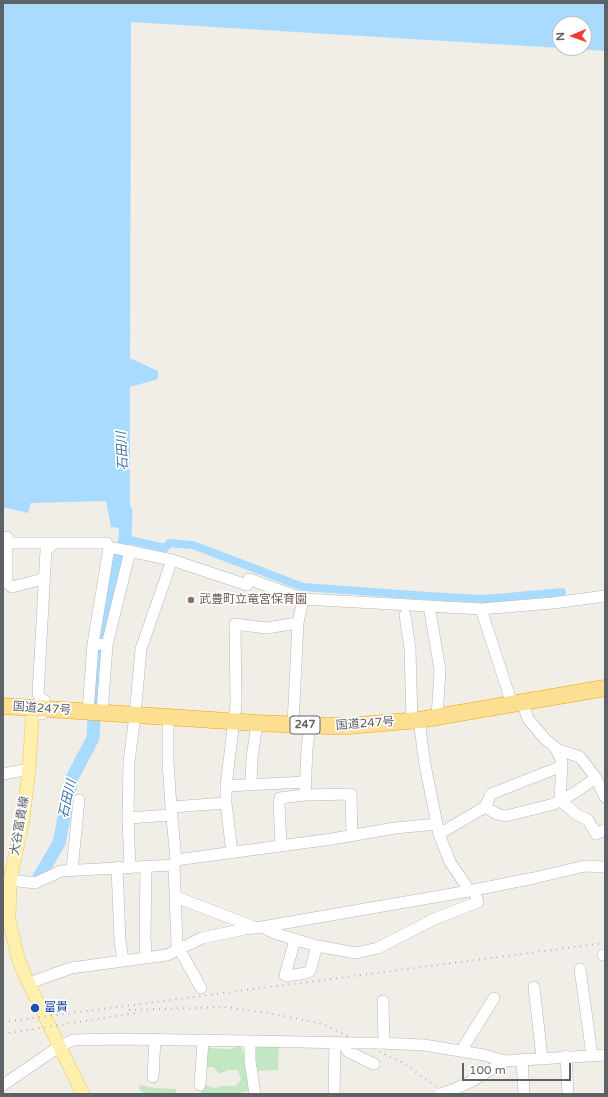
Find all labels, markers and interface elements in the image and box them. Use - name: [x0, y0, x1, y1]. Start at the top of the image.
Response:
- north arrow: [552, 16, 592, 56]
- text: N: [554, 32, 567, 41]
- water label: 石田川: [114, 431, 132, 471]
- place label: 武豊町立竜宮保育園: [199, 593, 307, 607]
- marker: 武豊町立竜宮保育園: [186, 595, 196, 605]
- street label: 国道247号: [12, 700, 72, 718]
- street label: 国道247号: [335, 715, 395, 733]
- road number: 247: [290, 716, 320, 734]
- water label: 石田川: [56, 778, 80, 820]
- street label: 大谷富貴線: [8, 795, 32, 857]
- place label: 富貴: [44, 1001, 68, 1015]
- marker: 富貴: [29, 1002, 41, 1014]
- scale bar: [464, 1055, 573, 1081]
- text: 100 m: [469, 1063, 506, 1077]

